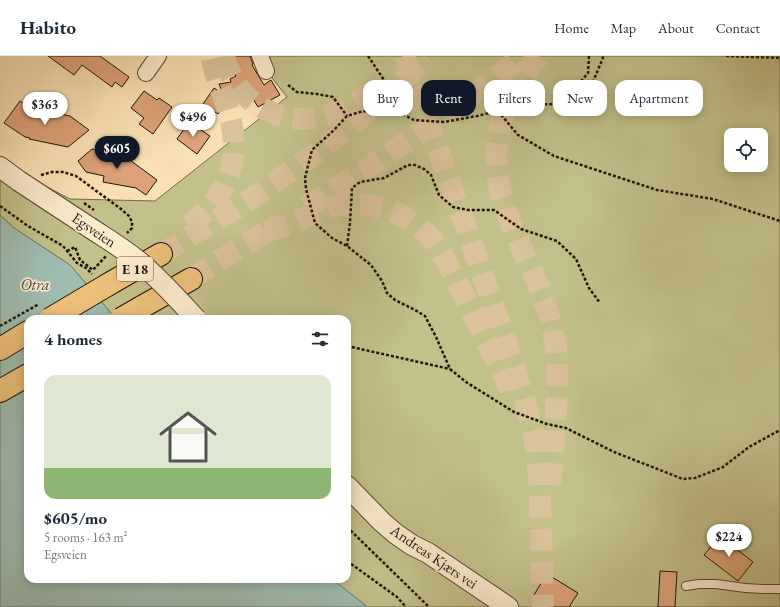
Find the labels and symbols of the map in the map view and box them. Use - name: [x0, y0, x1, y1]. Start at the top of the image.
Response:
- pin: $363: [21, 92, 69, 126]
- pin: $496: [169, 104, 217, 138]
- pin: $605: [93, 136, 141, 170]
- street label: Egsveien: [69, 208, 120, 251]
- road number: E 18: [117, 257, 153, 281]
- water label: Otra: [20, 274, 50, 295]
- street label: Andreas Kjærs vei: [386, 520, 482, 593]
- pin: $224: [705, 524, 753, 558]

